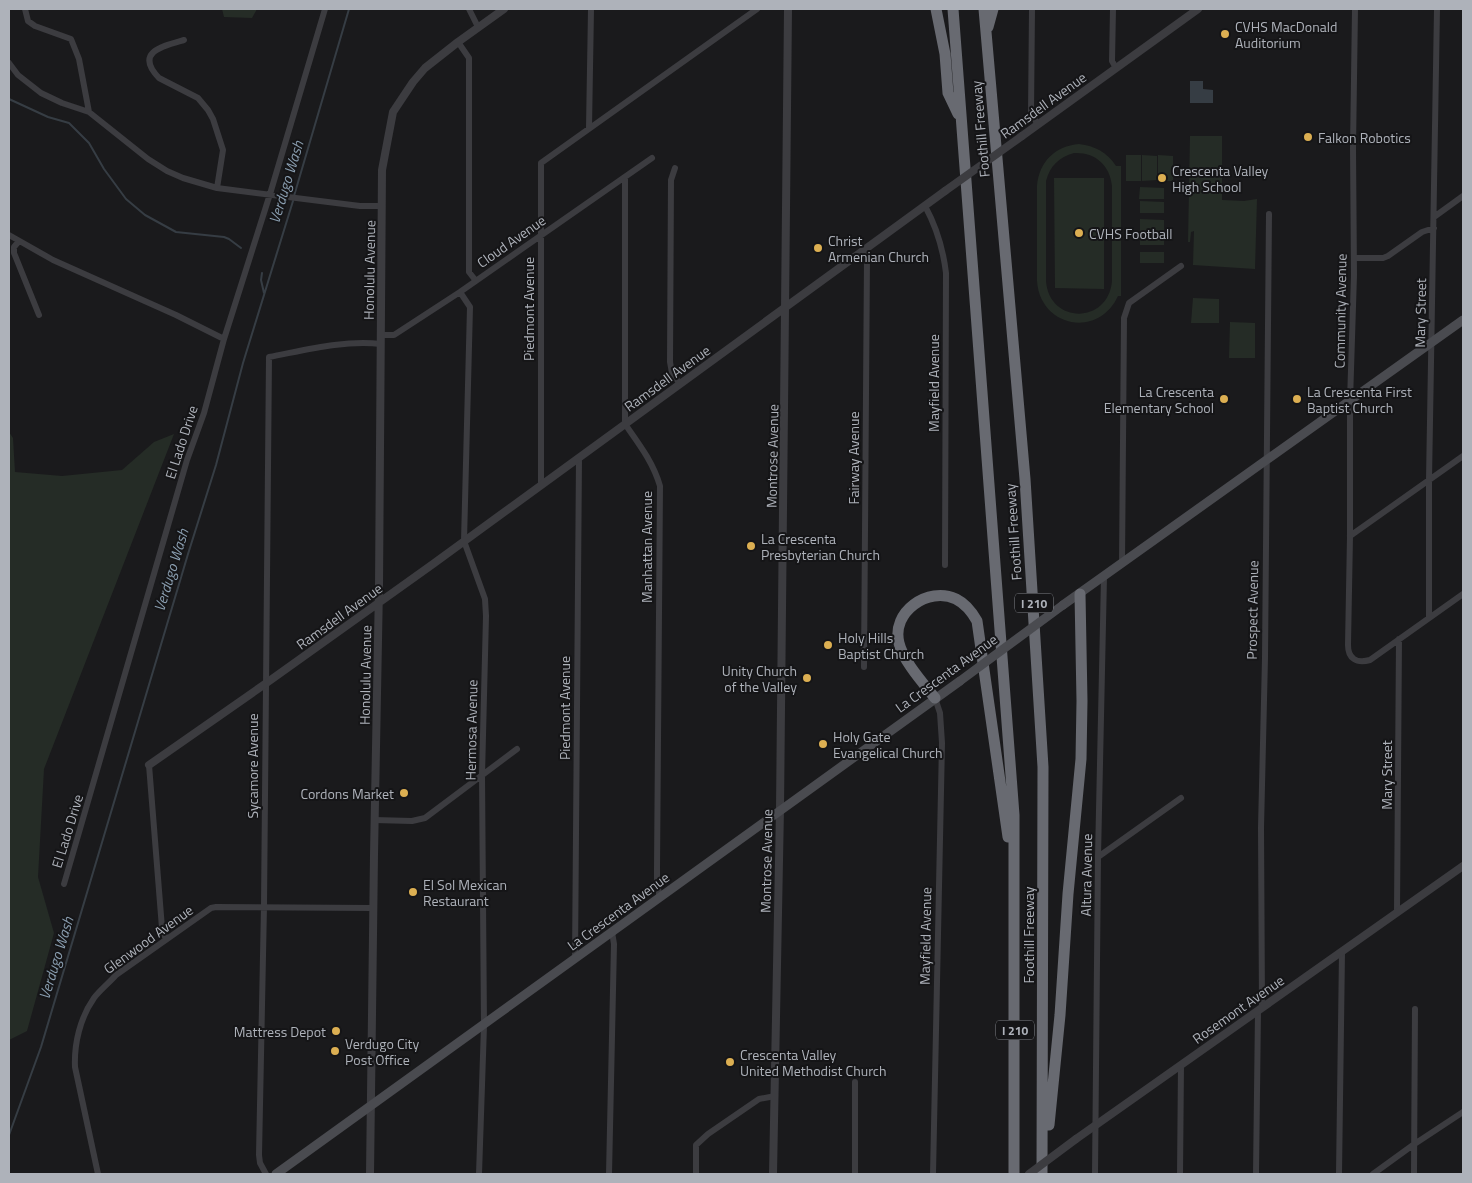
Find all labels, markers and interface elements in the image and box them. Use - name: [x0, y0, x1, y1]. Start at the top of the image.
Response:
- place label: CVHS MacDonald Auditorium: [1235, 16, 1337, 53]
- marker: CVHS MacDonald Auditorium: [1219, 28, 1231, 40]
- street label: Ramsdell Avenue: [996, 67, 1090, 143]
- street label: Foothill Freeway: [965, 80, 995, 178]
- place label: Falkon Robotics: [1318, 127, 1411, 148]
- marker: Falkon Robotics: [1302, 131, 1314, 143]
- water label: Verdugo Wash: [263, 137, 310, 226]
- place label: Crescenta Valley High School: [1172, 160, 1269, 197]
- marker: Crescenta Valley High School: [1156, 172, 1168, 184]
- street label: Cloud Avenue: [472, 209, 550, 273]
- street label: Honolulu Avenue: [358, 220, 380, 320]
- place label: CVHS Football: [1089, 223, 1172, 244]
- marker: CVHS Football: [1073, 227, 1085, 239]
- place label: Christ Armenian Church: [828, 230, 929, 267]
- marker: Christ Armenian Church: [812, 242, 824, 254]
- street label: Community Avenue: [1328, 253, 1352, 369]
- street label: Piedmont Avenue: [518, 257, 539, 361]
- street label: Mary Street: [1409, 278, 1431, 348]
- street label: Mayfield Avenue: [923, 334, 944, 432]
- street label: Ramsdell Avenue: [620, 340, 714, 416]
- place label: La Crescenta Elementary School: [1104, 381, 1214, 418]
- place label: La Crescenta First Baptist Church: [1307, 381, 1412, 418]
- marker: La Crescenta Elementary School: [1218, 393, 1230, 405]
- marker: La Crescenta First Baptist Church: [1291, 393, 1303, 405]
- street label: El Lado Drive: [159, 402, 203, 482]
- street label: Montrose Avenue: [761, 404, 783, 508]
- street label: Fairway Avenue: [843, 411, 864, 505]
- street label: Foothill Freeway: [999, 483, 1027, 581]
- street label: Manhattan Avenue: [636, 491, 657, 603]
- water label: Verdugo Wash: [148, 525, 195, 614]
- place label: La Crescenta Presbyterian Church: [761, 528, 880, 565]
- marker: La Crescenta Presbyterian Church: [745, 540, 757, 552]
- street label: Prospect Avenue: [1241, 560, 1263, 660]
- street label: Ramsdell Avenue: [292, 578, 386, 654]
- road number: I 210: [1015, 594, 1053, 612]
- street label: Honolulu Avenue: [354, 625, 376, 725]
- place label: Holy Hills Baptist Church: [838, 627, 924, 664]
- street label: La Crescenta Avenue: [890, 629, 1002, 717]
- marker: Holy Hills Baptist Church: [822, 639, 834, 651]
- street label: Piedmont Avenue: [554, 656, 575, 760]
- place label: Unity Church of the Valley: [722, 660, 797, 697]
- marker: Unity Church of the Valley: [801, 672, 813, 684]
- street label: Hermosa Avenue: [460, 679, 482, 781]
- street label: Sycamore Avenue: [242, 714, 263, 818]
- place label: Holy Gate Evangelical Church: [833, 726, 943, 763]
- marker: Holy Gate Evangelical Church: [817, 738, 829, 750]
- street label: Mary Street: [1376, 740, 1397, 810]
- place label: Cordons Market: [300, 783, 394, 804]
- marker: Cordons Market: [398, 787, 410, 799]
- street label: El Lado Drive: [46, 791, 88, 871]
- street label: Montrose Avenue: [755, 809, 777, 913]
- street label: Altura Avenue: [1075, 833, 1097, 917]
- street label: La Crescenta Avenue: [562, 867, 674, 955]
- place label: El Sol Mexican Restaurant: [423, 874, 507, 911]
- marker: El Sol Mexican Restaurant: [407, 886, 419, 898]
- street label: Foothill Freeway: [1018, 886, 1039, 984]
- street label: Mayfield Avenue: [914, 887, 936, 985]
- street label: Glenwood Avenue: [99, 899, 197, 979]
- water label: Verdugo Wash: [33, 913, 80, 1002]
- street label: Rosemont Avenue: [1188, 969, 1288, 1049]
- road number: I 210: [996, 1020, 1034, 1040]
- place label: Mattress Depot: [234, 1021, 326, 1042]
- marker: Mattress Depot: [330, 1025, 342, 1037]
- place label: Verdugo City Post Office: [345, 1033, 420, 1070]
- place label: Crescenta Valley United Methodist Church: [740, 1044, 886, 1081]
- marker: Verdugo City Post Office: [329, 1045, 341, 1057]
- marker: Crescenta Valley United Methodist Church: [724, 1056, 736, 1068]

